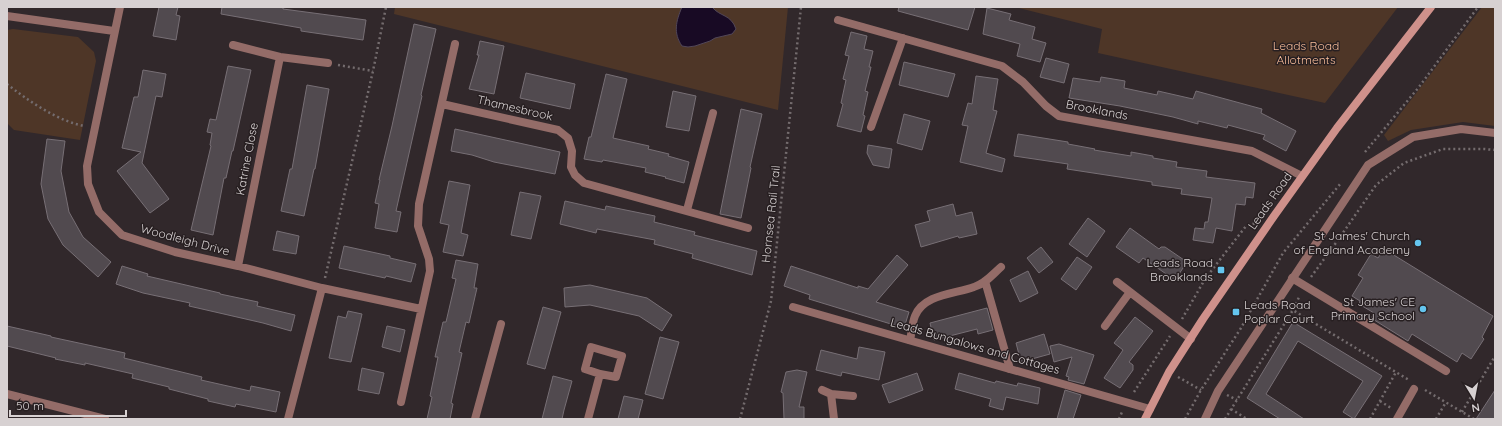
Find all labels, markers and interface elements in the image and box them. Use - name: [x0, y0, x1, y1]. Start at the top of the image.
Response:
- park label: Leads Road Allotments: [1273, 38, 1339, 67]
- street label: Thamesbrook: [476, 92, 554, 124]
- street label: Brooklands: [1065, 96, 1130, 123]
- street label: Katrine Close: [232, 121, 261, 197]
- street label: Hornsea Rail Trail: [758, 164, 783, 263]
- street label: Leads Road: [1244, 169, 1295, 232]
- street label: Woodleigh Drive: [139, 220, 232, 259]
- place label: St James' Church of England Academy: [1293, 228, 1410, 257]
- marker: St James' Church of England Academy: [1413, 238, 1423, 248]
- place label: Leads Road Brooklands: [1147, 255, 1213, 284]
- marker: Leads Road Brooklands: [1216, 265, 1226, 275]
- place label: St James' CE Primary School: [1331, 294, 1415, 323]
- place label: Leads Road Poplar Court: [1244, 297, 1314, 326]
- marker: St James' CE Primary School: [1418, 304, 1428, 314]
- marker: Leads Road Poplar Court: [1231, 307, 1241, 317]
- street label: Leads Bungalows and Cottages: [889, 314, 1062, 377]
- north arrow: [1454, 378, 1494, 418]
- scale bar: [10, 392, 126, 418]
- text: 50 m: [16, 398, 44, 413]
- text: N: [1471, 400, 1481, 415]

